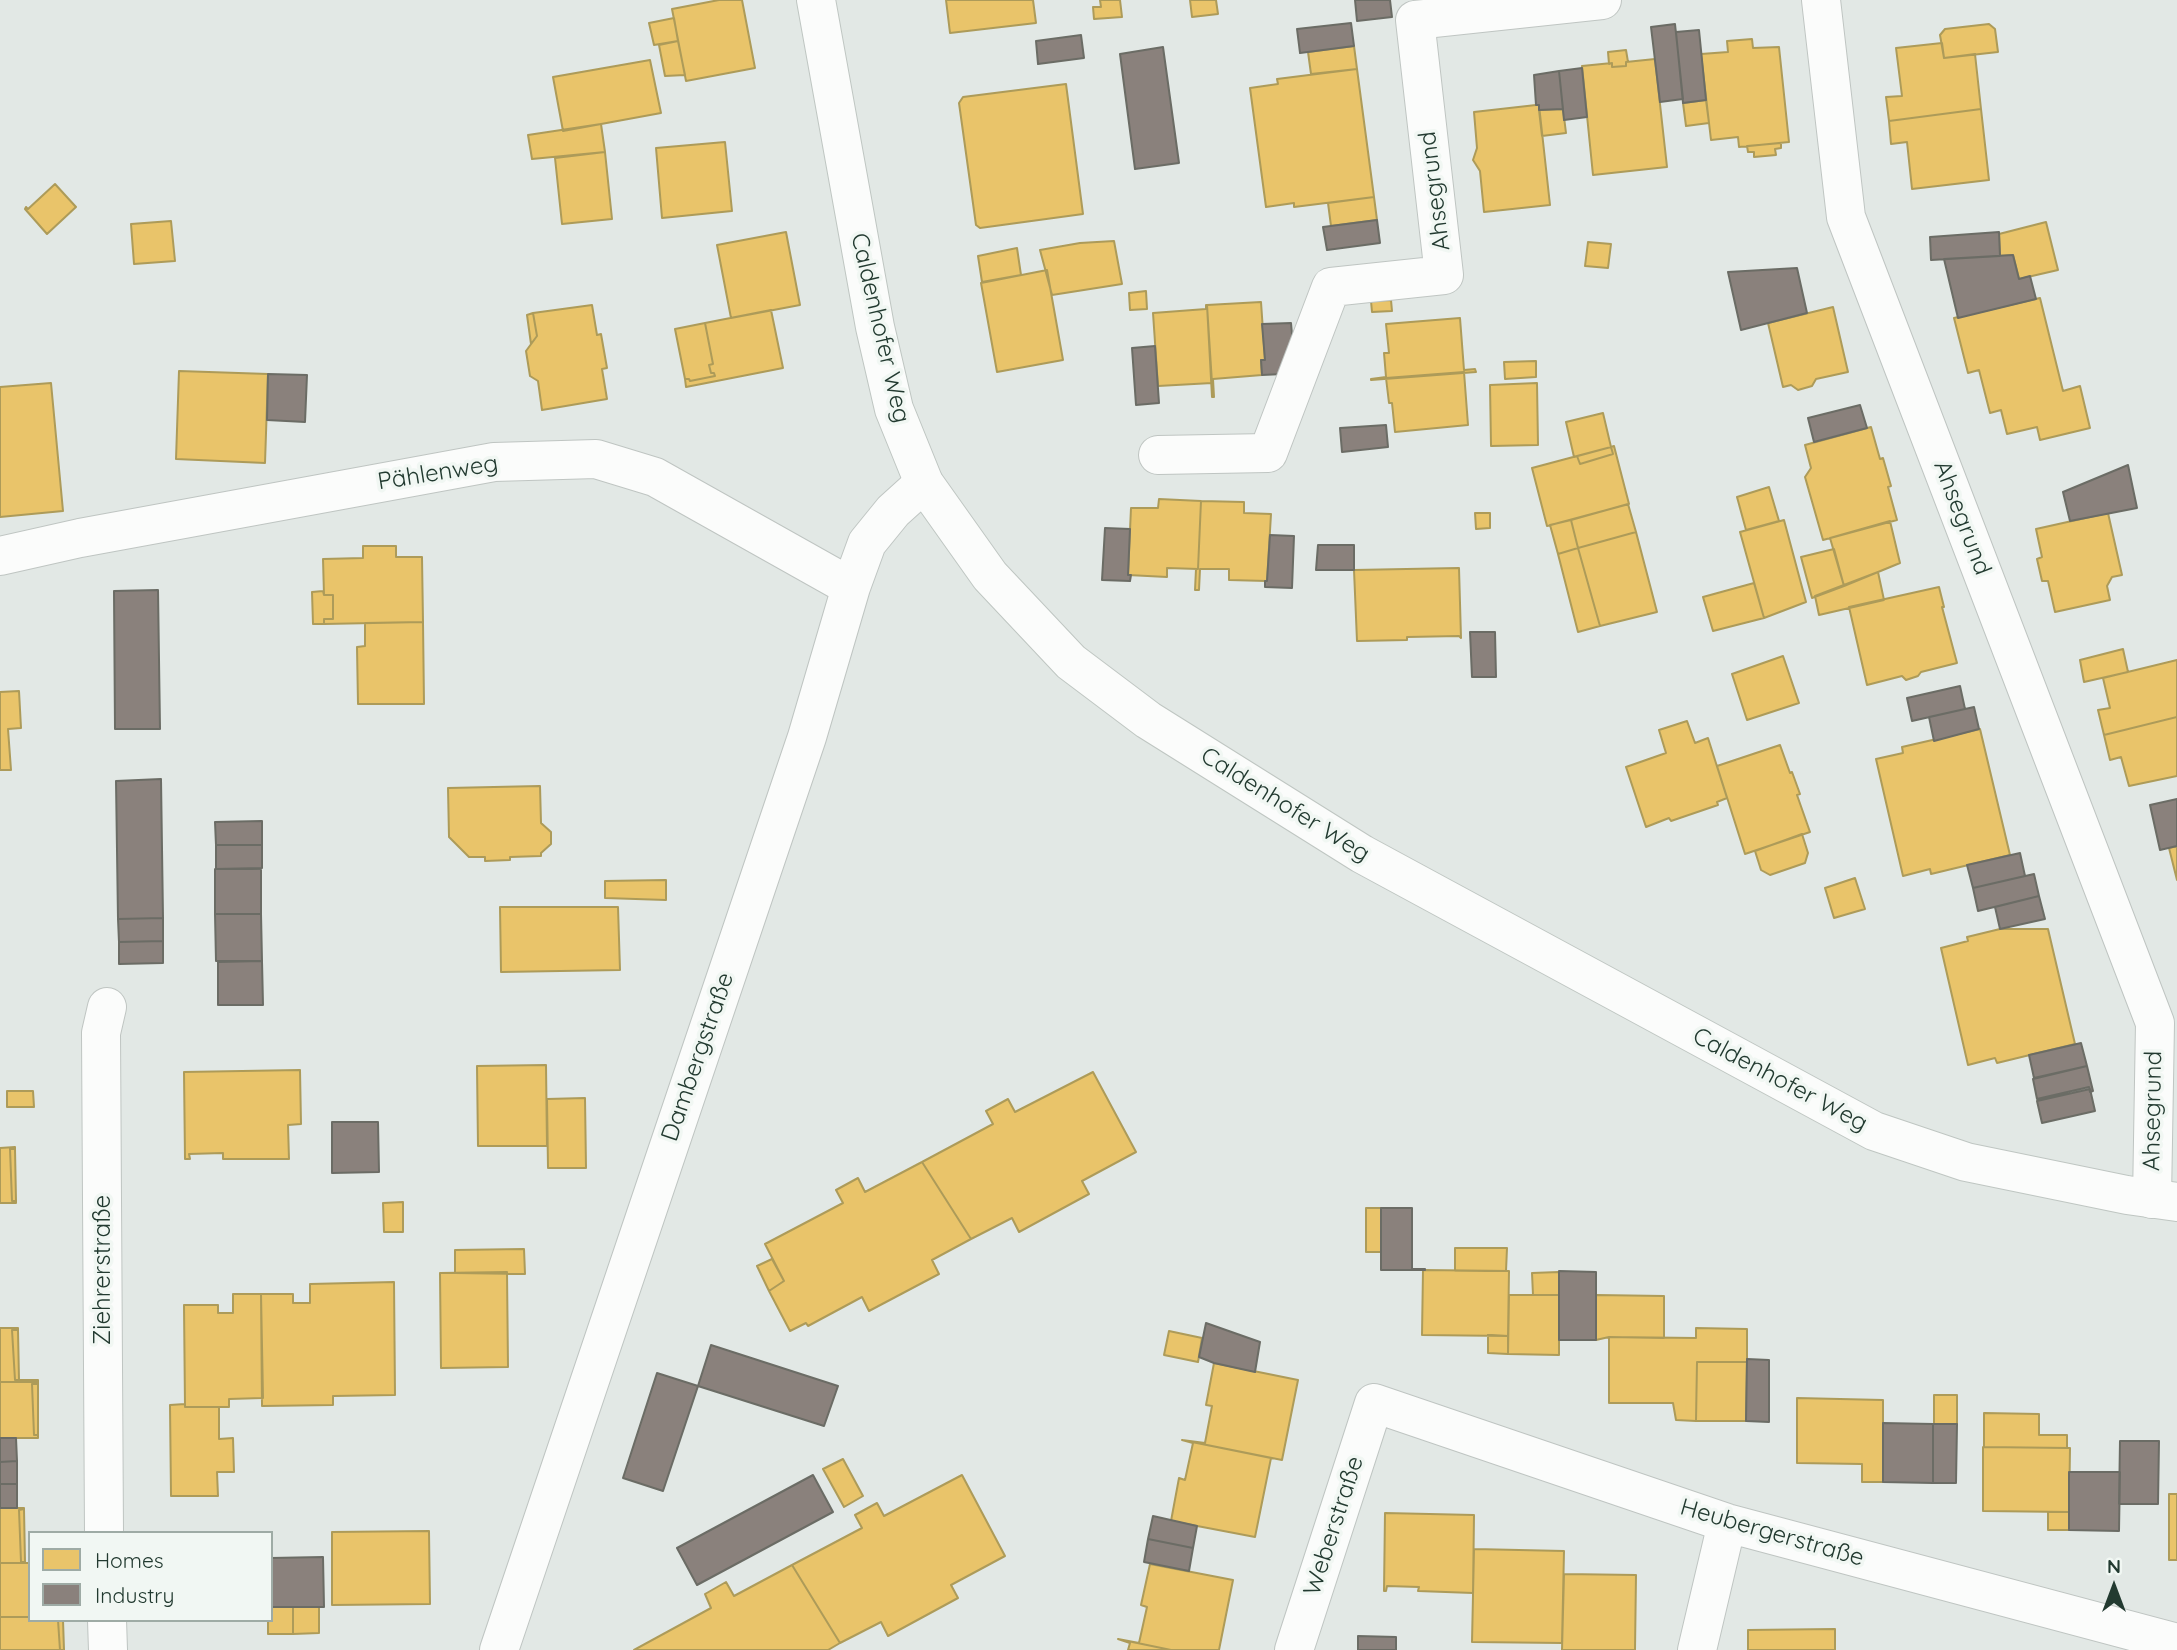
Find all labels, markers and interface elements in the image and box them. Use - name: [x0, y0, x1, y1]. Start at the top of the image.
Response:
- street label: Ahsegrund: [1413, 130, 1457, 252]
- street label: Caldenhofer Weg: [844, 230, 916, 426]
- street label: Pählenweg: [376, 449, 500, 497]
- street label: Ahsegrund: [1927, 457, 1997, 579]
- street label: Caldenhofer Weg: [1195, 741, 1375, 869]
- street label: Dambergstraße: [656, 969, 740, 1145]
- street label: Caldenhofer Weg: [1688, 1022, 1872, 1138]
- street label: Ahsegrund: [2138, 1051, 2168, 1171]
- street label: Ziehrerstraße: [89, 1195, 117, 1345]
- street label: Weberstraße: [1298, 1453, 1370, 1599]
- street label: Heubergerstraße: [1677, 1493, 1867, 1573]
- legend: [28, 1531, 273, 1622]
- text: Homes: [95, 1547, 164, 1573]
- north arrow: [2079, 1552, 2149, 1622]
- text: N: [2107, 1554, 2121, 1578]
- text: Industry: [95, 1582, 174, 1608]

